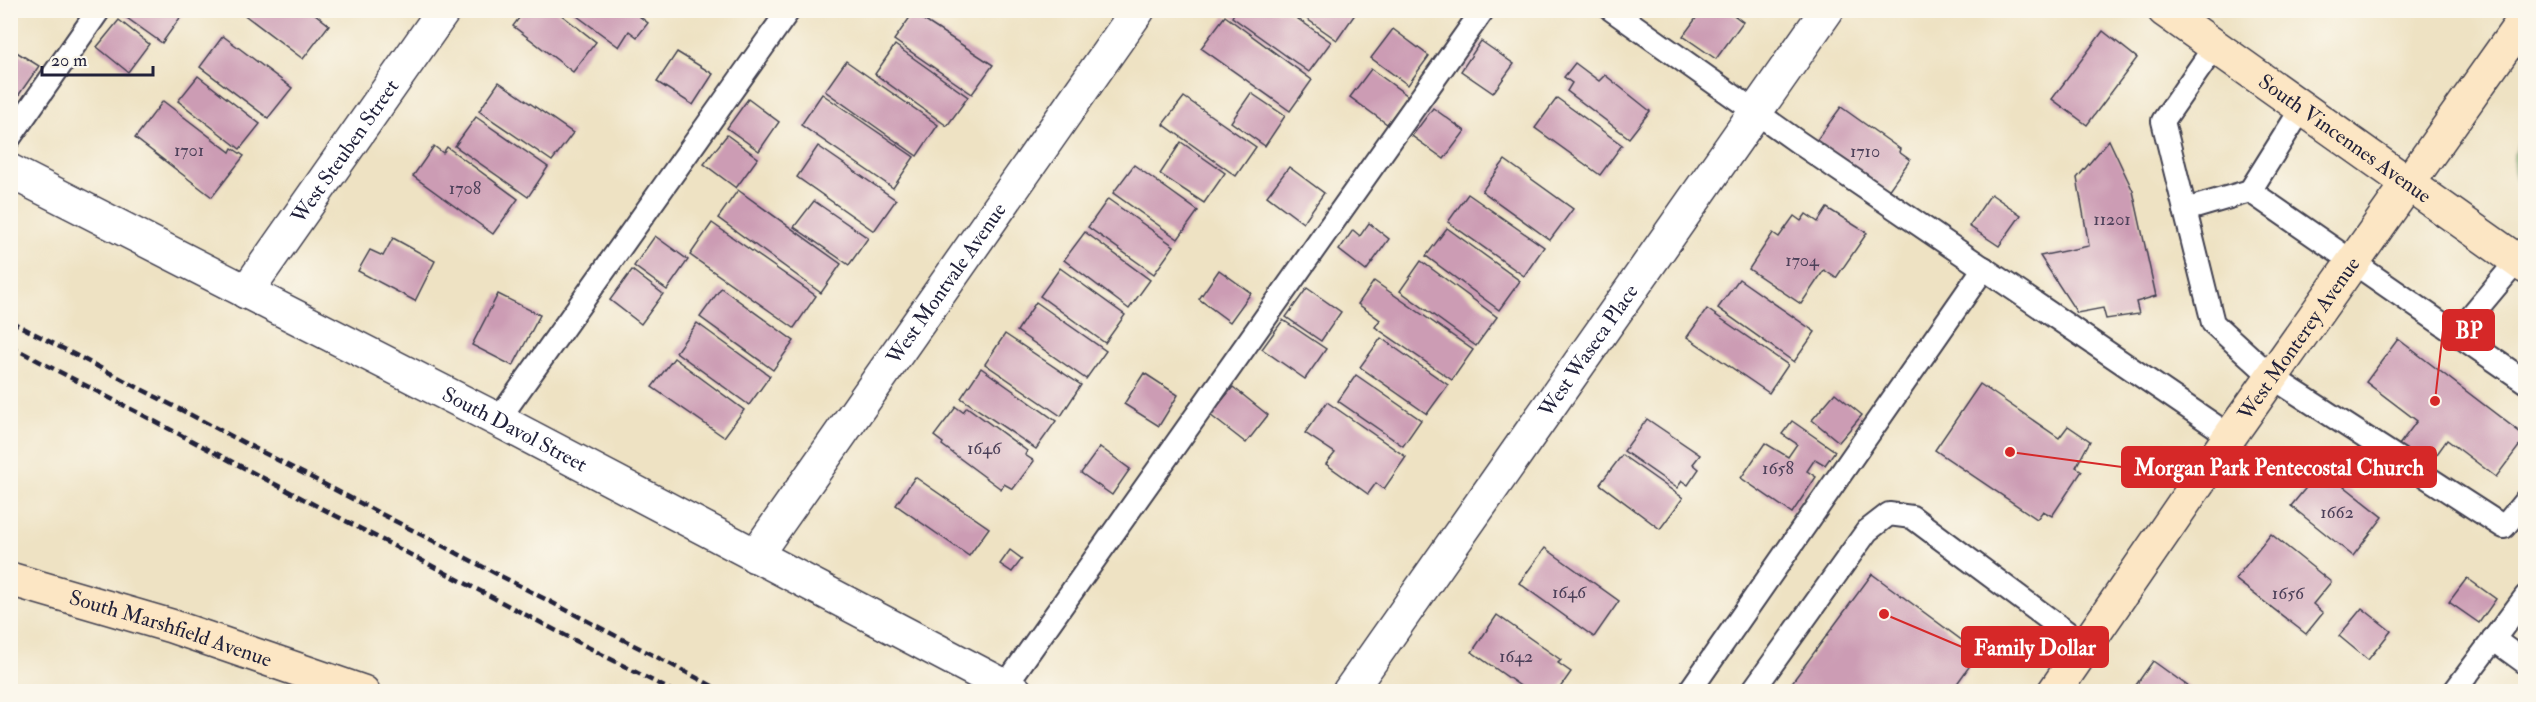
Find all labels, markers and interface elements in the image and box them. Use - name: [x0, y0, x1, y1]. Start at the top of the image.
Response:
- scale bar: [42, 39, 153, 77]
- text: 20 m: [51, 49, 87, 72]
- street label: South Vincennes Avenue: [2253, 68, 2437, 210]
- street label: West Steuben Street: [285, 74, 405, 230]
- house number: 1701: [174, 139, 204, 162]
- house number: 1710: [1850, 140, 1880, 163]
- house number: 1708: [449, 177, 481, 200]
- street label: West Montvale Avenue: [880, 197, 1013, 371]
- house number: 11201: [2093, 208, 2131, 231]
- house number: 1704: [1785, 249, 1820, 272]
- street label: West Monterey Avenue: [2232, 252, 2366, 427]
- street label: West Waseca Place: [1532, 279, 1645, 423]
- callout: BP: [2443, 310, 2494, 350]
- text: BP: [2455, 317, 2483, 345]
- street label: South Davol Street: [438, 381, 592, 478]
- house number: 1646: [967, 437, 1002, 460]
- callout: Morgan Park Pentecostal Church: [2122, 447, 2436, 487]
- text: Morgan Park Pentecostal Church: [2133, 454, 2424, 483]
- house number: 1658: [1762, 457, 1794, 480]
- house number: 1662: [2320, 501, 2354, 524]
- house number: 1646: [1552, 581, 1587, 604]
- house number: 1656: [2272, 582, 2305, 605]
- street label: South Marshfield Avenue: [66, 584, 275, 674]
- callout: Family Dollar: [1962, 627, 2108, 667]
- text: Family Dollar: [1974, 634, 2097, 663]
- house number: 1642: [1499, 645, 1533, 668]

